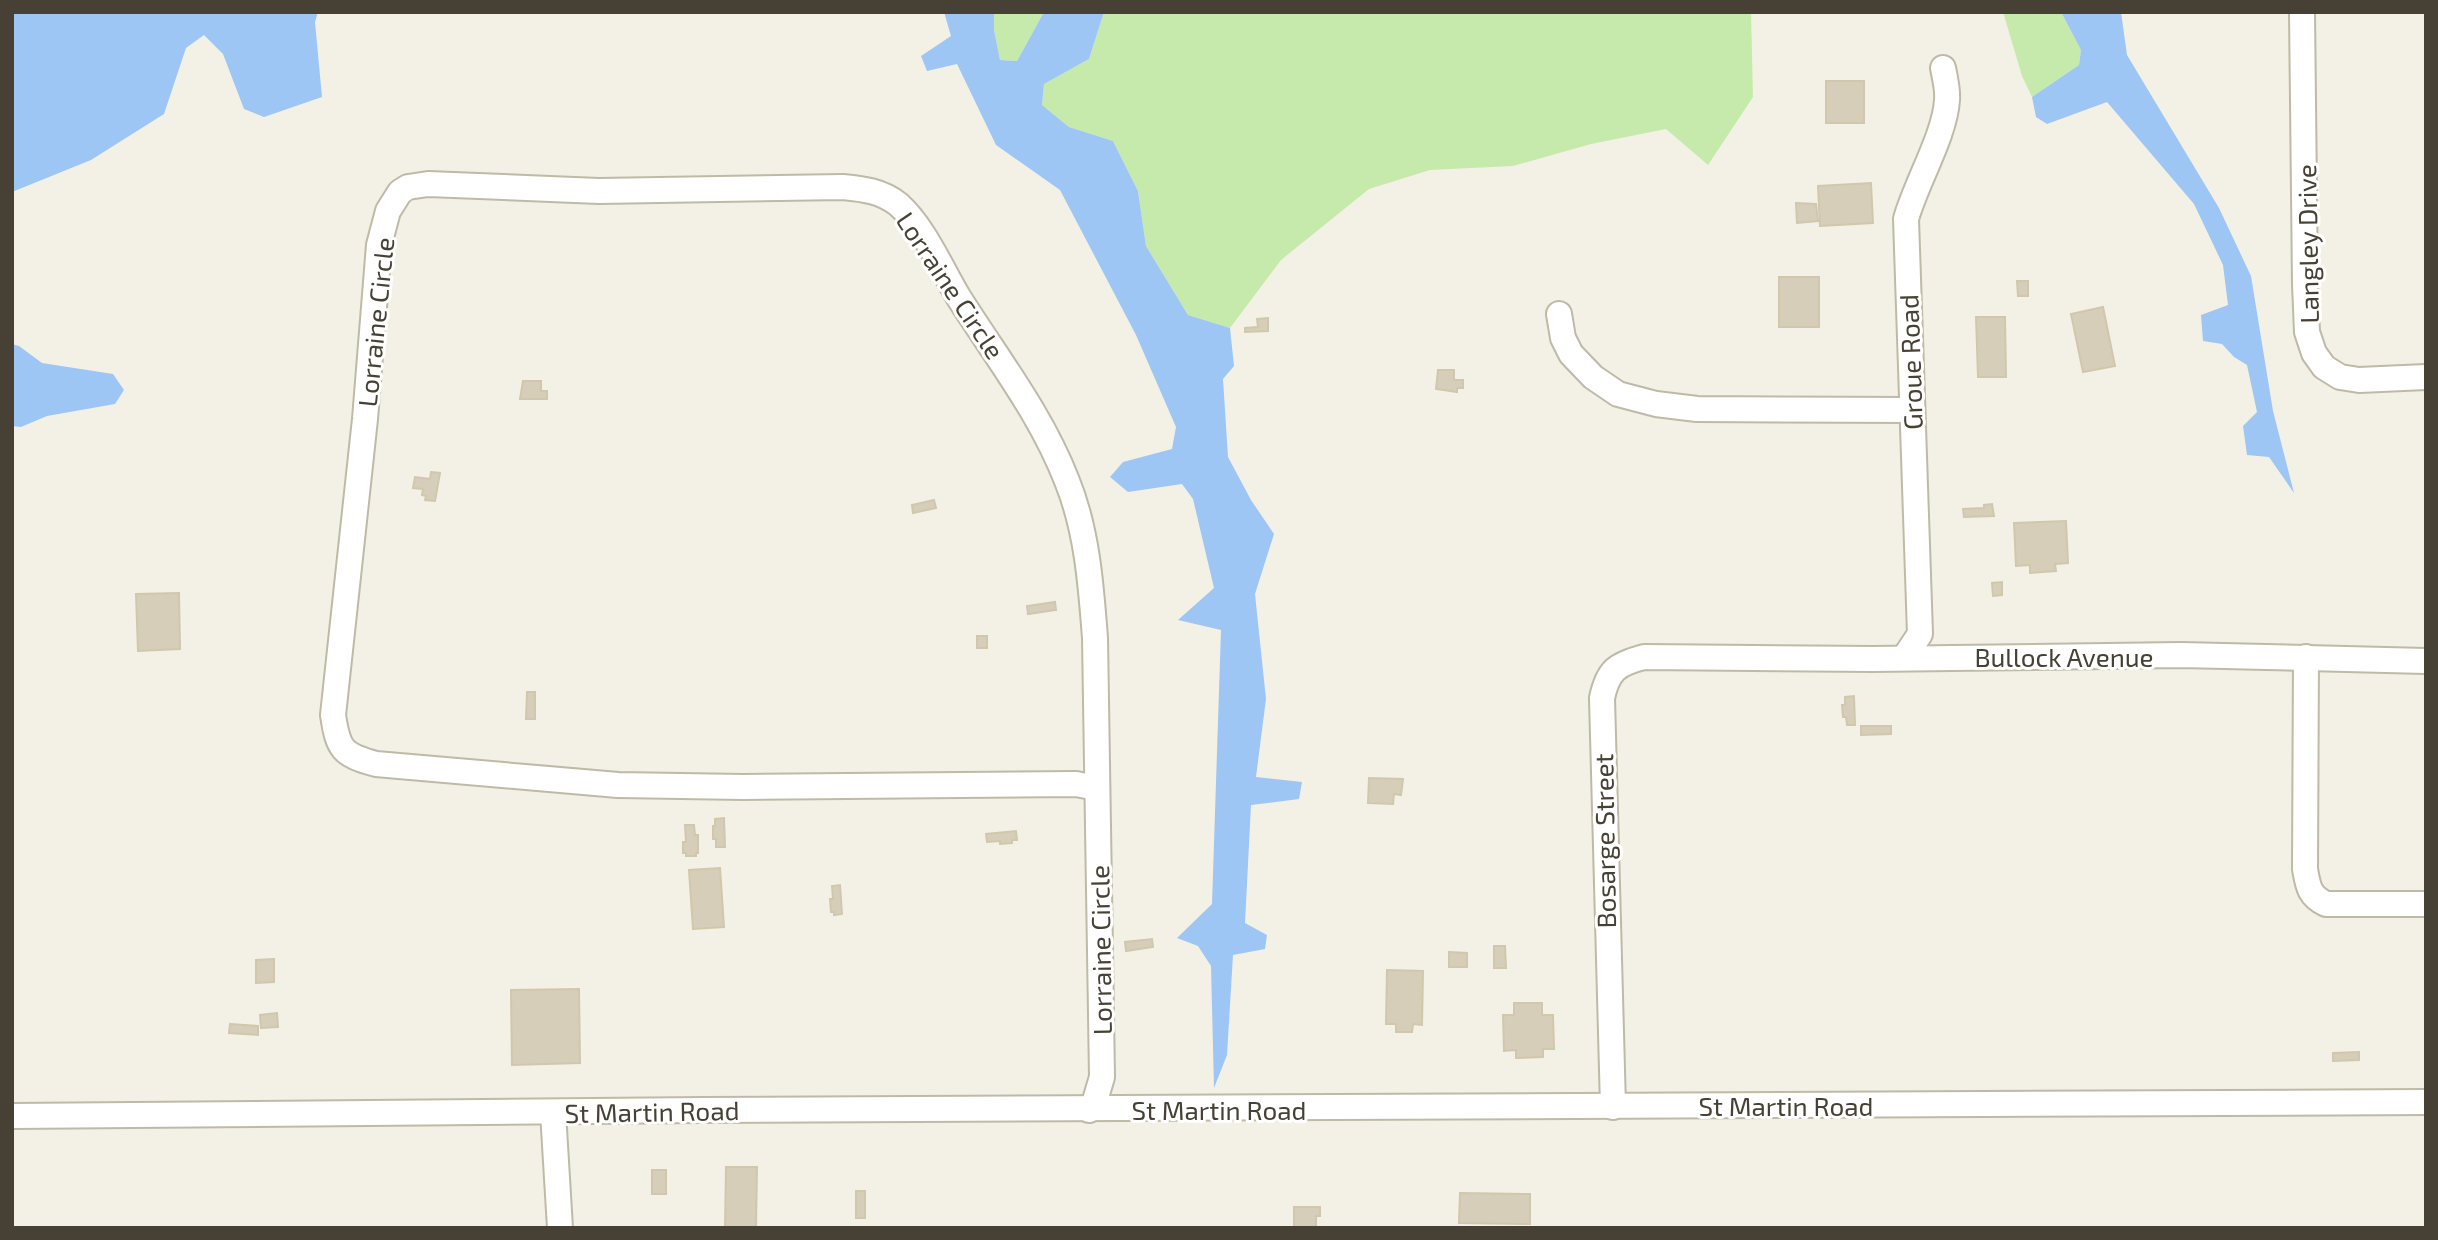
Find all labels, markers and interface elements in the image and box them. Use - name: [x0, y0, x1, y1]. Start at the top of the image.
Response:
- street label: Langley Drive: [2290, 164, 2324, 324]
- street label: Lorraine Circle: [891, 206, 1011, 364]
- street label: Lorraine Circle: [351, 236, 399, 408]
- street label: Groue Road: [1892, 294, 1928, 430]
- street label: Bullock Avenue: [1974, 641, 2154, 672]
- street label: Bosarge Street: [1587, 753, 1621, 929]
- street label: Lorraine Circle: [1083, 865, 1117, 1035]
- street label: St Martin Road: [1699, 1090, 1873, 1121]
- street label: St Martin Road: [564, 1094, 740, 1128]
- street label: St Martin Road: [1132, 1094, 1306, 1125]

